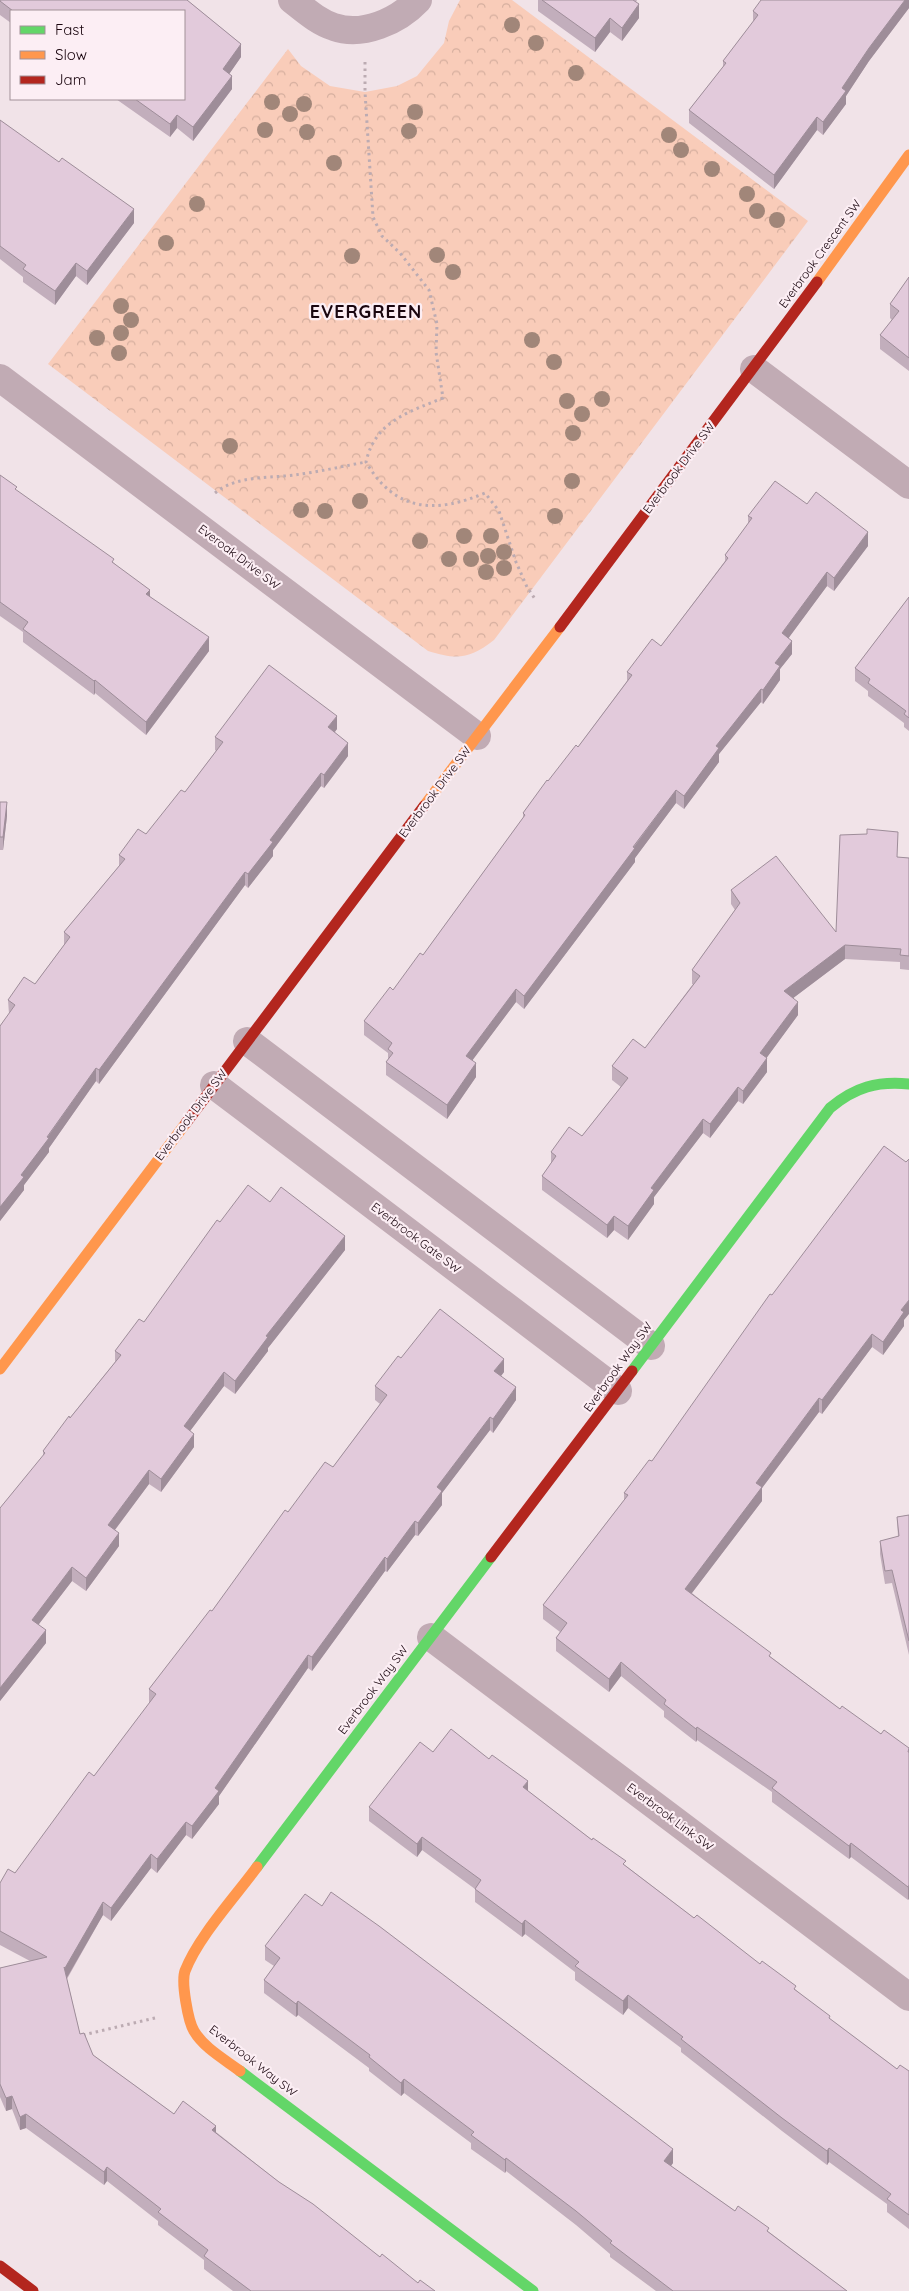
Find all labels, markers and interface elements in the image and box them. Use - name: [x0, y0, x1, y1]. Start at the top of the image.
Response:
- legend: [10, 10, 185, 100]
- text: Fast: [55, 20, 84, 39]
- text: Slow: [55, 45, 87, 64]
- text: Jam: [55, 70, 86, 89]
- street label: Everbrook Crescent SW: [775, 196, 864, 311]
- district label: EVERGREEN: [310, 300, 422, 323]
- street label: Everbrook Drive SW: [639, 419, 718, 516]
- street label: Everoak Drive SW: [195, 521, 284, 593]
- street label: Everbrook Drive SW: [395, 743, 474, 840]
- street label: Everbrook Drive SW: [151, 1066, 230, 1163]
- street label: Everbrook Gate SW: [369, 1199, 464, 1276]
- street label: Everbrook Way SW: [580, 1319, 655, 1415]
- street label: Everbrook Way SW: [334, 1642, 411, 1737]
- street label: Everbrook Link SW: [624, 1779, 717, 1854]
- street label: Everbrook Way SW: [206, 2022, 301, 2100]

